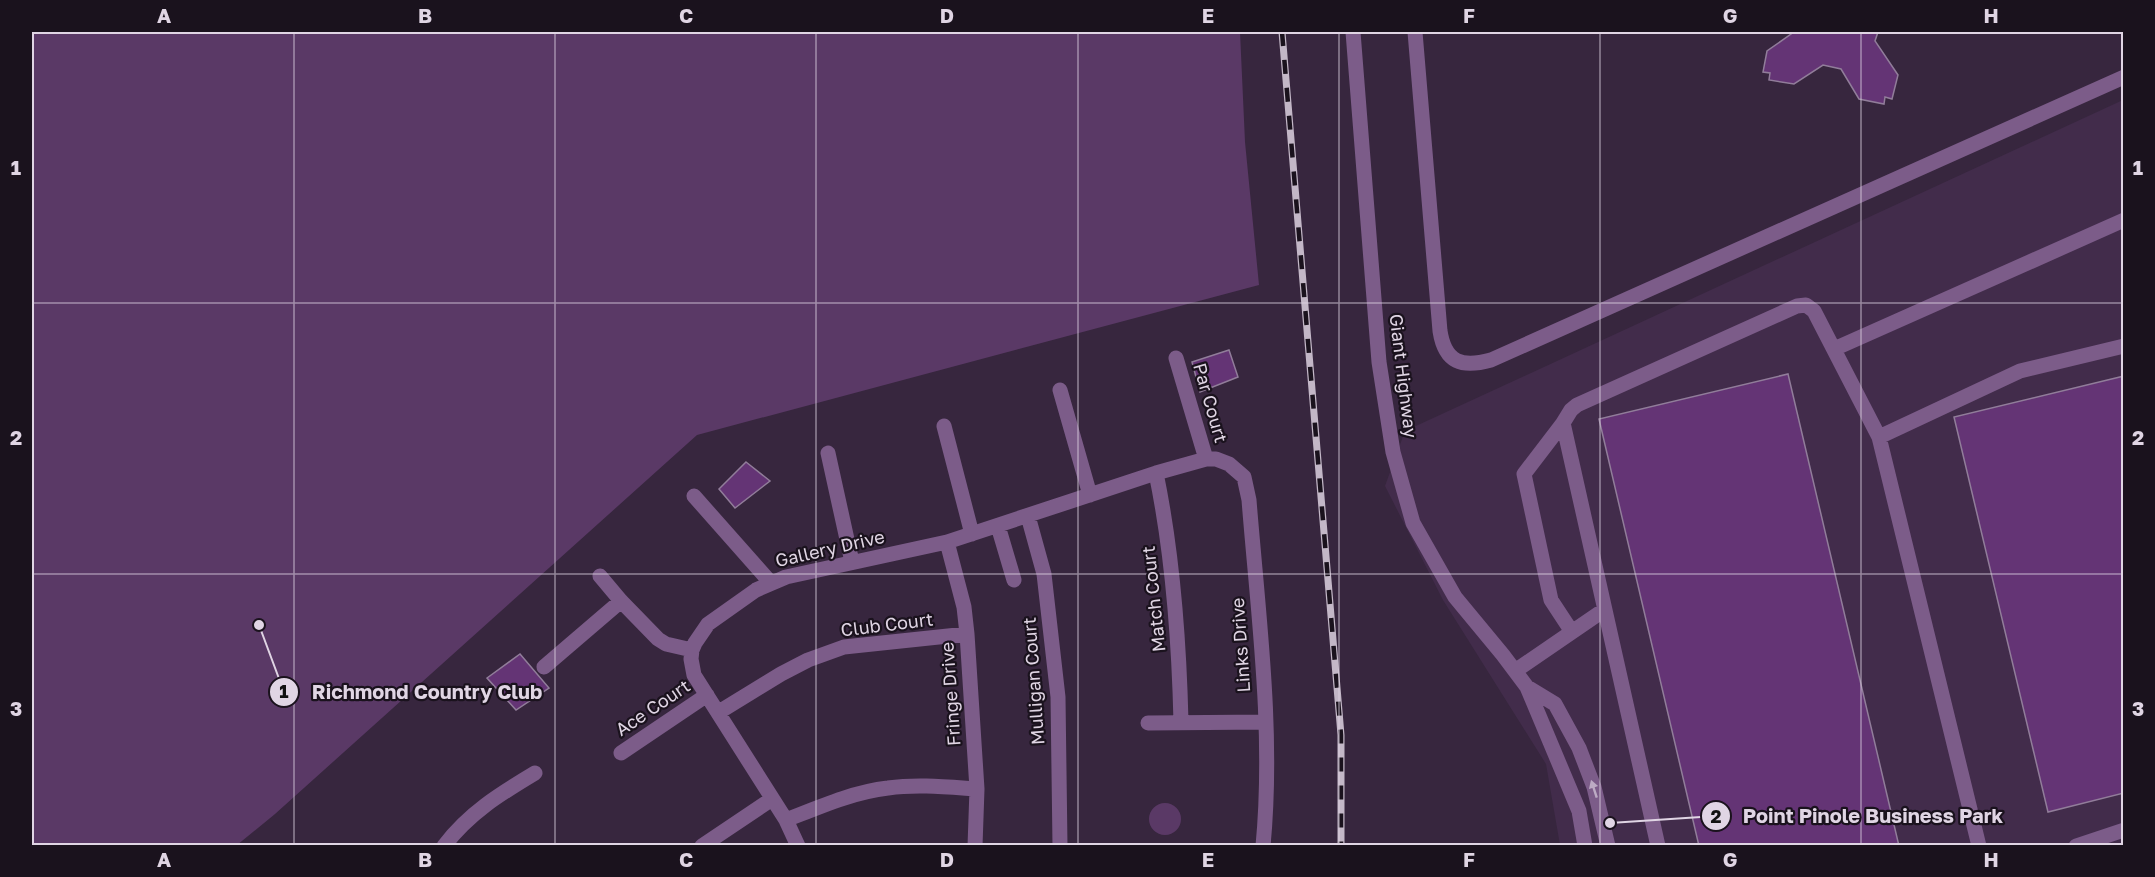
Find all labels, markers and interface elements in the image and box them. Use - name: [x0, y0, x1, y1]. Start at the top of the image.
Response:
- text: A: [157, 3, 171, 27]
- text: B: [418, 3, 432, 27]
- text: C: [679, 3, 693, 27]
- text: D: [940, 3, 954, 27]
- text: E: [1202, 3, 1214, 27]
- text: F: [1463, 3, 1475, 27]
- text: G: [1723, 3, 1737, 27]
- text: H: [1983, 3, 1999, 27]
- text: 1: [11, 155, 21, 179]
- text: 1: [2133, 155, 2143, 179]
- street label: Giant Highway: [1385, 313, 1423, 439]
- street label: Par Court: [1189, 360, 1233, 445]
- text: 2: [10, 425, 22, 449]
- text: 2: [2132, 425, 2144, 449]
- street label: Gallery Drive: [773, 525, 887, 571]
- street label: Match Court: [1136, 545, 1170, 653]
- street label: Links Drive: [1226, 597, 1254, 693]
- street label: Club Court: [839, 607, 934, 641]
- street label: Mulligan Court: [1018, 616, 1048, 746]
- street label: Fringe Drive: [935, 641, 965, 747]
- callout: Richmond Country Club: [269, 673, 554, 711]
- street label: Ace Court: [611, 674, 694, 740]
- text: Richmond Country Club: [312, 679, 542, 703]
- text: 1: [279, 680, 289, 702]
- text: 3: [10, 696, 22, 720]
- text: 3: [2132, 696, 2144, 720]
- one-way arrow: [1589, 780, 1599, 798]
- callout: Point Pinole Business Park: [1701, 797, 2015, 835]
- text: Point Pinole Business Park: [1743, 803, 2004, 827]
- text: 2: [1711, 805, 1722, 827]
- text: A: [157, 847, 171, 871]
- text: B: [418, 847, 432, 871]
- text: C: [679, 847, 693, 871]
- text: D: [940, 847, 954, 871]
- text: E: [1202, 847, 1214, 871]
- text: F: [1463, 847, 1475, 871]
- text: G: [1723, 847, 1737, 871]
- text: H: [1983, 847, 1999, 871]

